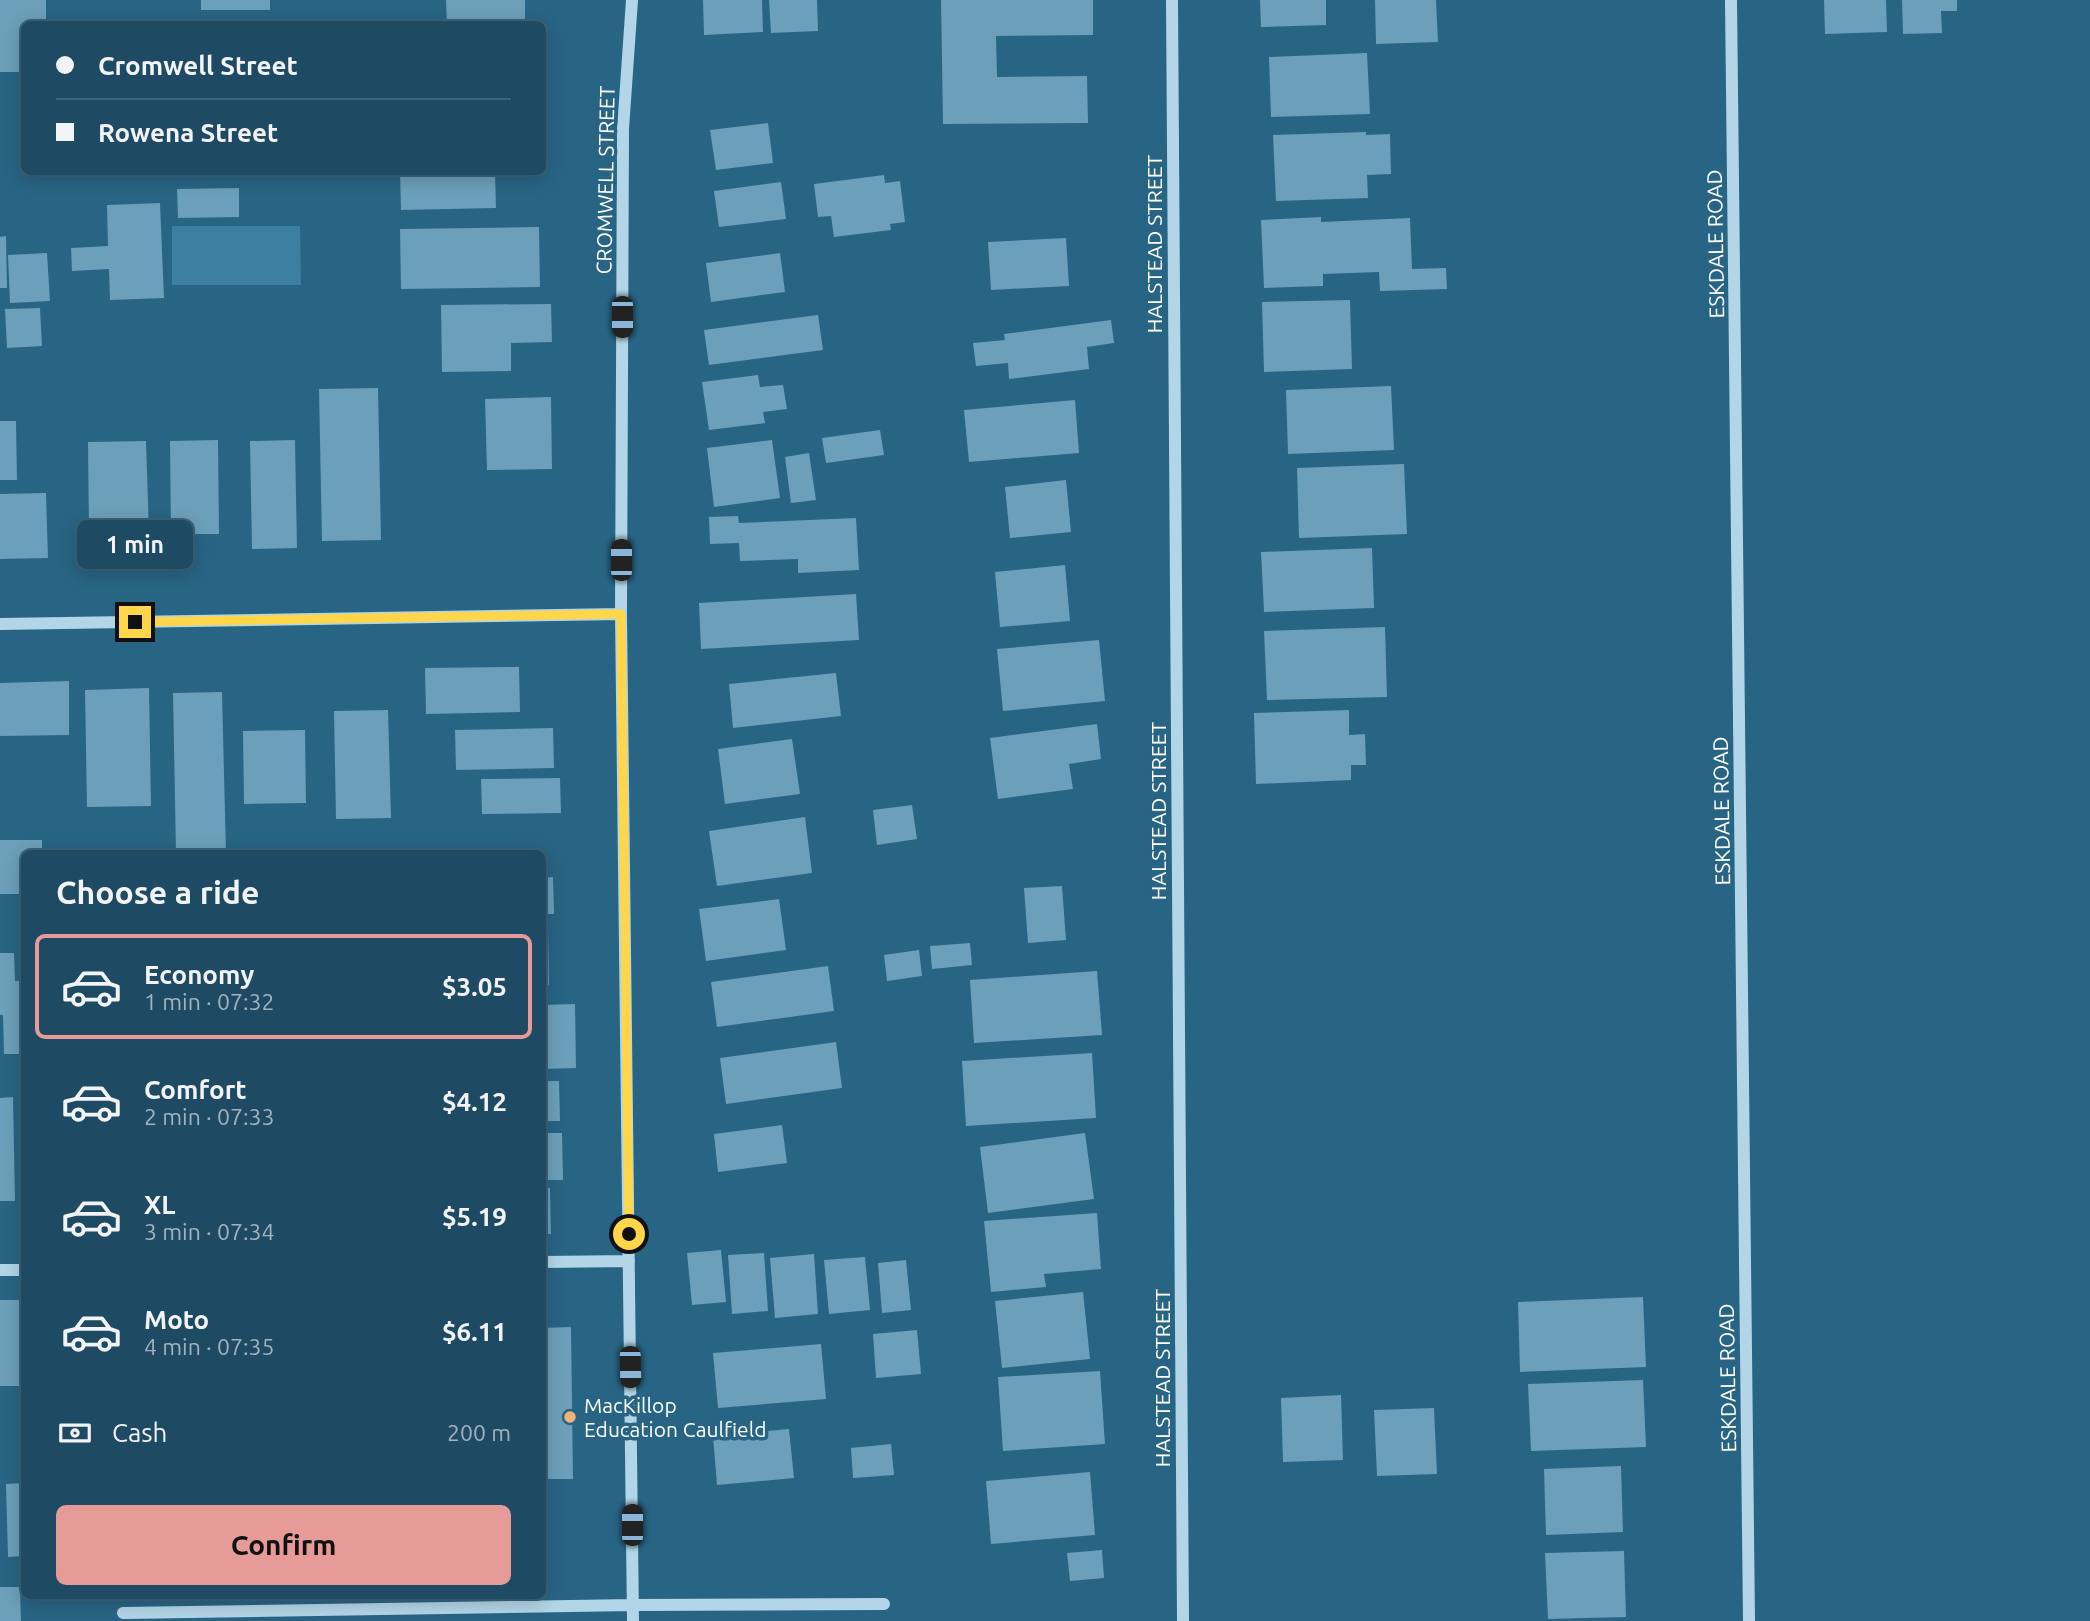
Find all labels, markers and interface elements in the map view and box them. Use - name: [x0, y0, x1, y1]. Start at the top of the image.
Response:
- text: Cromwell Street: [98, 51, 298, 80]
- street label: CROMWELL STREET: [591, 85, 619, 275]
- text: Rowena Street: [98, 118, 278, 147]
- street label: HALSTEAD STREET: [1142, 155, 1166, 333]
- street label: ESKDALE ROAD: [1702, 169, 1728, 319]
- car: [612, 296, 633, 338]
- callout: 1 min: [77, 520, 193, 570]
- text: 1 min: [106, 532, 164, 557]
- car: [611, 539, 632, 581]
- route end: [119, 606, 151, 638]
- street label: HALSTEAD STREET: [1146, 722, 1170, 900]
- street label: ESKDALE ROAD: [1708, 736, 1734, 886]
- text: Choose a ride: [56, 874, 259, 910]
- icon: car: [60, 955, 123, 1018]
- text: Economy: [144, 960, 254, 989]
- text: $3.05: [442, 972, 507, 1001]
- text: 1 min · 07:32: [144, 989, 275, 1014]
- icon: car: [60, 1070, 123, 1133]
- text: Comfort: [144, 1075, 247, 1104]
- text: $4.12: [442, 1087, 507, 1116]
- text: 2 min · 07:33: [144, 1104, 275, 1129]
- icon: car: [60, 1185, 123, 1248]
- text: XL: [144, 1190, 175, 1219]
- text: $5.19: [442, 1202, 507, 1231]
- route start: [613, 1218, 645, 1250]
- text: 3 min · 07:34: [144, 1219, 275, 1244]
- street label: HALSTEAD STREET: [1150, 1289, 1174, 1467]
- icon: car: [60, 1300, 123, 1363]
- street label: ESKDALE ROAD: [1714, 1303, 1740, 1453]
- text: Moto: [144, 1305, 209, 1334]
- text: $6.11: [442, 1317, 507, 1346]
- text: 4 min · 07:35: [144, 1334, 275, 1359]
- car: [620, 1346, 641, 1388]
- place label: MacKillop Education Caulfield: [584, 1393, 766, 1441]
- marker: MacKillop Education Caulfield: [562, 1409, 578, 1425]
- icon: cash: [56, 1414, 94, 1452]
- text: Cash: [112, 1418, 167, 1447]
- text: 200 m: [447, 1420, 511, 1445]
- car: [622, 1504, 643, 1546]
- button: Confirm: [56, 1505, 511, 1585]

